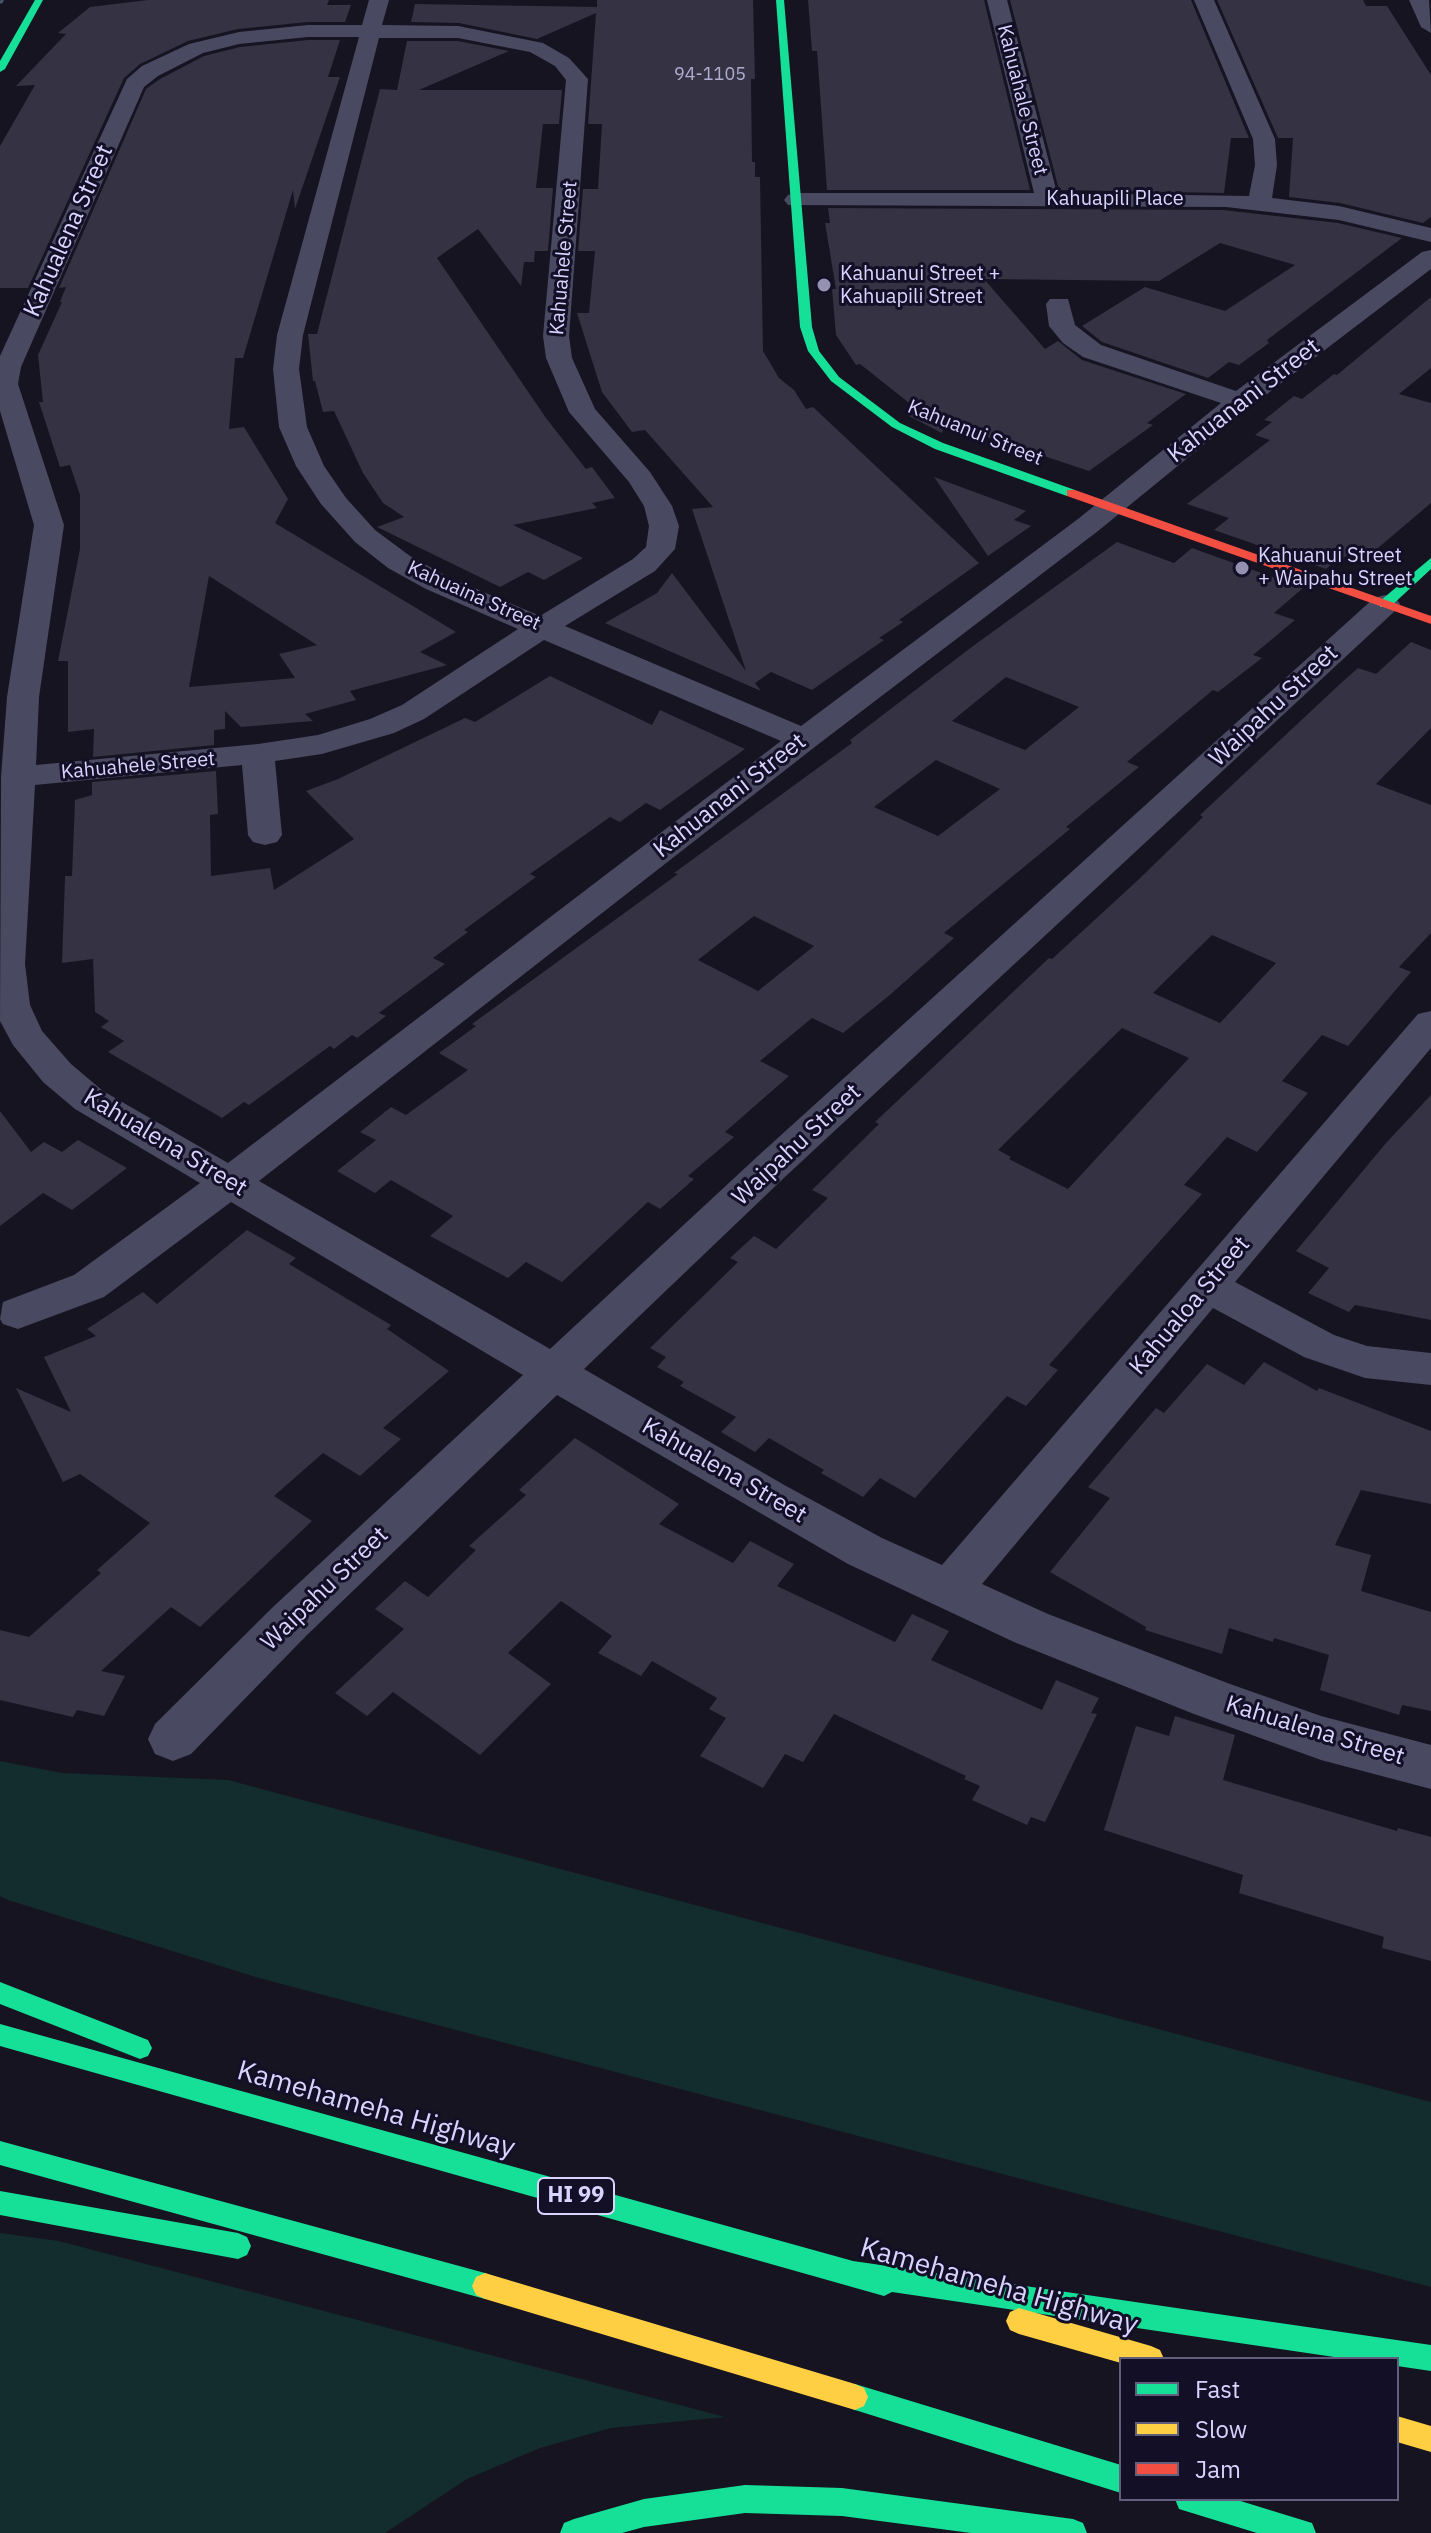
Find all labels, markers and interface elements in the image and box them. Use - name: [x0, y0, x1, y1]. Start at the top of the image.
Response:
- street label: Kahuahale Street: [992, 22, 1052, 178]
- house number: 94-1105: [674, 64, 746, 86]
- street label: Kahualena Street: [18, 140, 120, 322]
- street label: Kahuahele Street: [545, 180, 583, 336]
- street label: Kahuapili Place: [1046, 187, 1184, 211]
- place label: Kahuanui Street + Kahuapili Street: [840, 262, 1000, 309]
- marker: Kahuanui Street + Kahuapili Street: [815, 276, 833, 294]
- street label: Kahuanani Street: [1162, 333, 1326, 469]
- street label: Kahuanui Street: [904, 395, 1046, 471]
- place label: Kahuanui Street + Waipahu Street: [1258, 544, 1413, 591]
- street label: Kahuaina Street: [404, 556, 544, 636]
- marker: Kahuanui Street + Waipahu Street: [1233, 559, 1251, 577]
- street label: Waipahu Street: [1204, 639, 1344, 773]
- street label: Kahuanani Street: [648, 728, 812, 864]
- street label: Kahuahele Street: [60, 747, 216, 785]
- street label: Waipahu Street: [727, 1078, 867, 1212]
- street label: Kahualena Street: [78, 1083, 252, 1203]
- street label: Kahualoa Street: [1124, 1231, 1256, 1381]
- street label: Kahualena Street: [637, 1412, 811, 1530]
- street label: Waipahu Street: [255, 1521, 395, 1657]
- street label: Kahualena Street: [1222, 1690, 1408, 1772]
- street label: Kamehameha Highway: [233, 2054, 519, 2166]
- road number: HI 99: [538, 2178, 614, 2214]
- street label: Kamehameha Highway: [856, 2231, 1142, 2343]
- legend: [1119, 2357, 1399, 2501]
- text: Fast: [1195, 2373, 1240, 2405]
- text: Slow: [1195, 2413, 1247, 2445]
- text: Jam: [1195, 2453, 1241, 2485]

